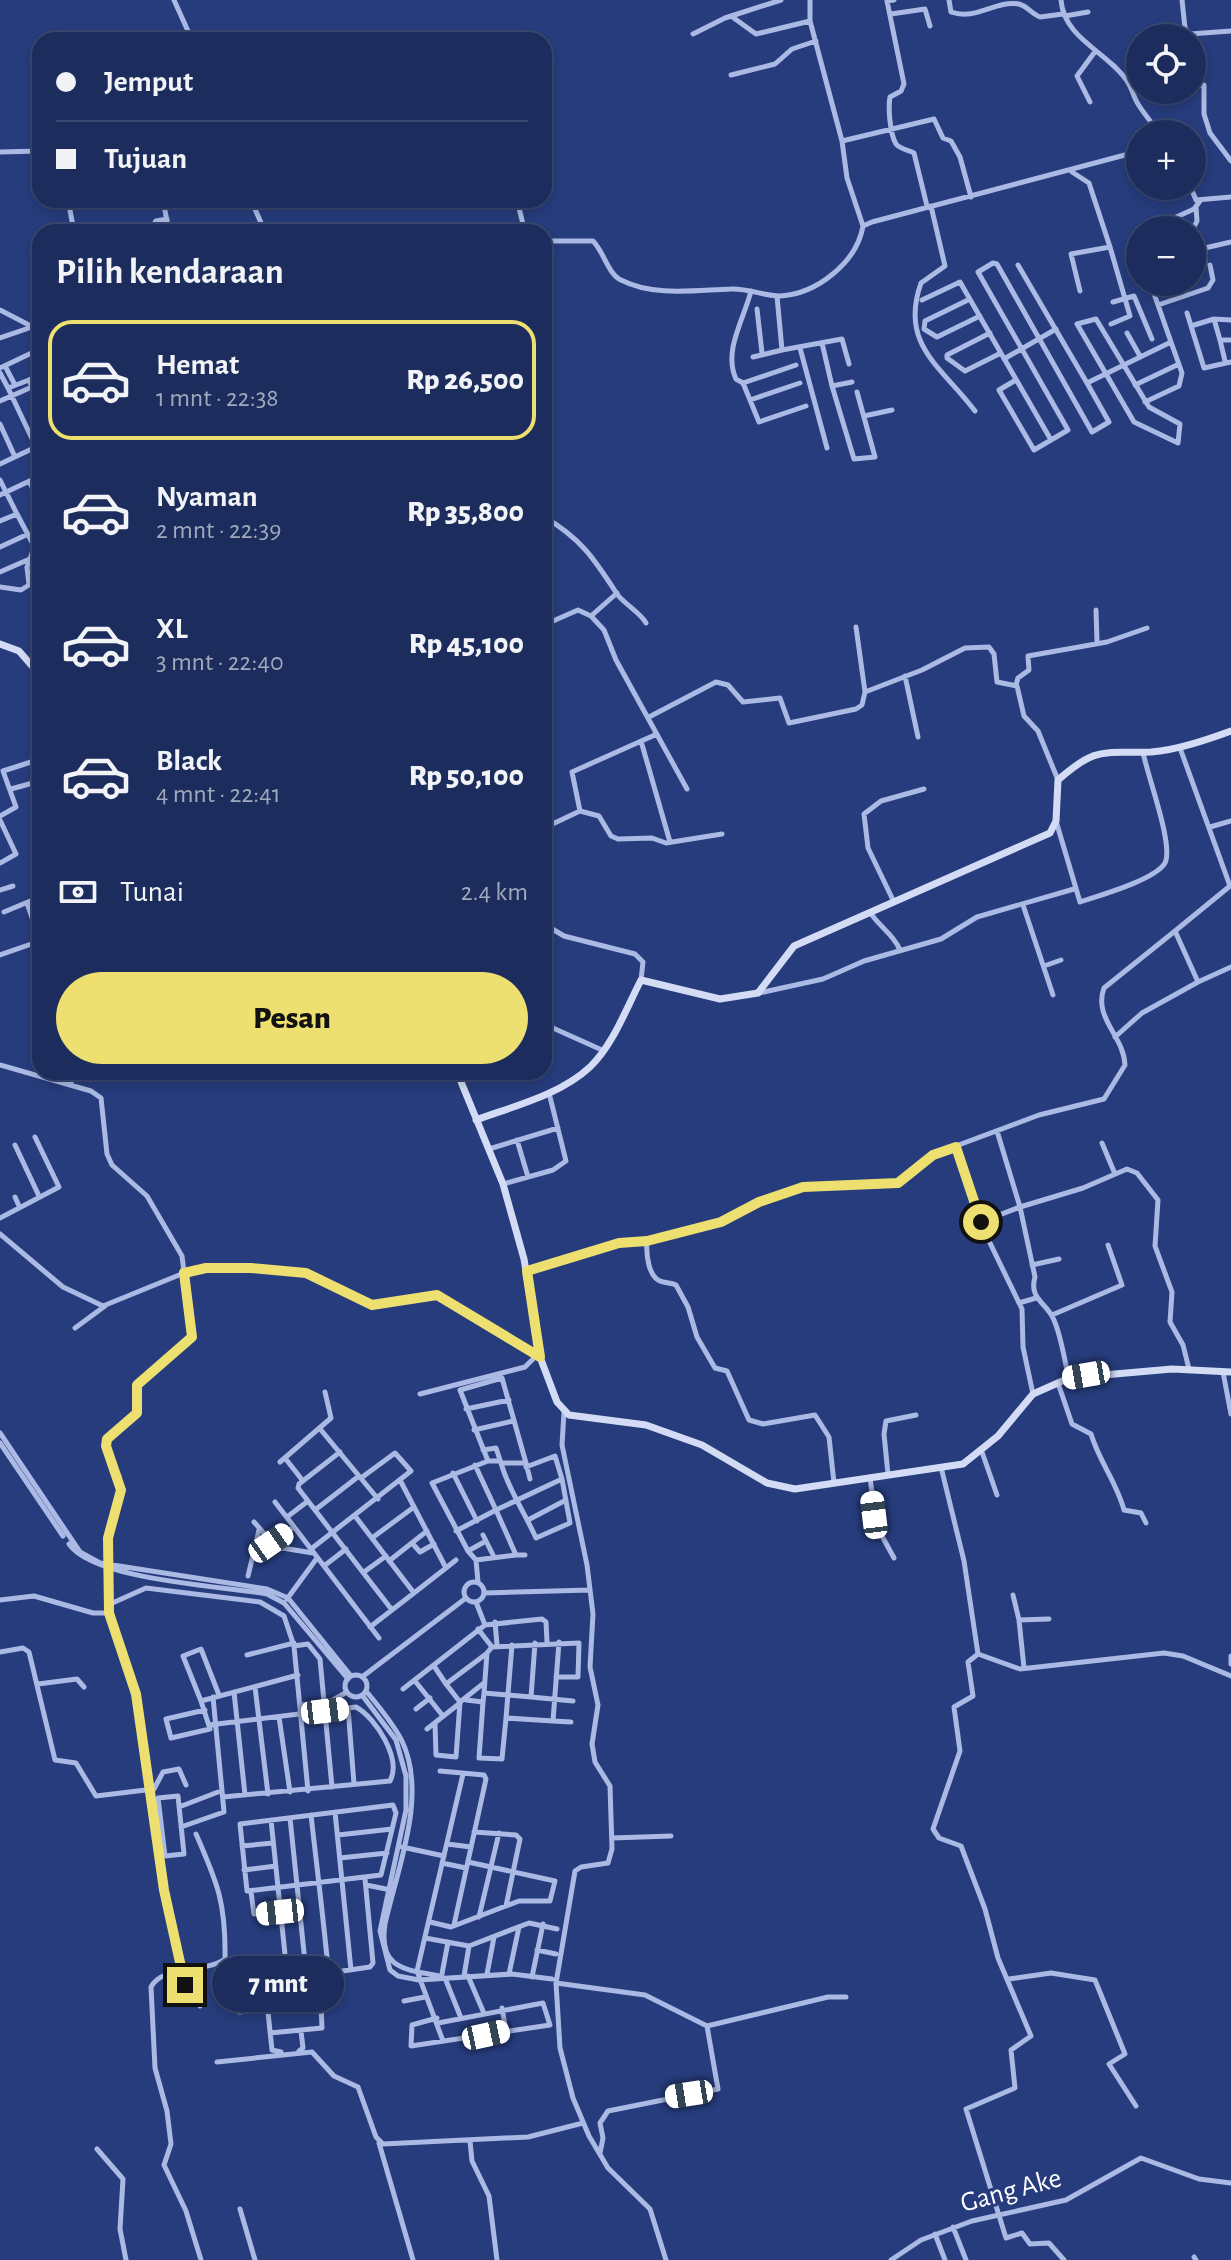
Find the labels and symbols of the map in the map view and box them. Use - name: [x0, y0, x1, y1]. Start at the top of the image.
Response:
- route start: [963, 1204, 999, 1240]
- car: [1060, 1359, 1112, 1391]
- car: [859, 1490, 889, 1540]
- car: [244, 1519, 298, 1567]
- car: [300, 1696, 350, 1726]
- car: [255, 1898, 305, 1926]
- callout: 7 mnt: [213, 1957, 345, 2013]
- route end: [167, 1967, 203, 2003]
- car: [460, 2018, 512, 2052]
- car: [663, 2078, 715, 2110]
- street label: Gang Ake: [957, 2164, 1065, 2218]

